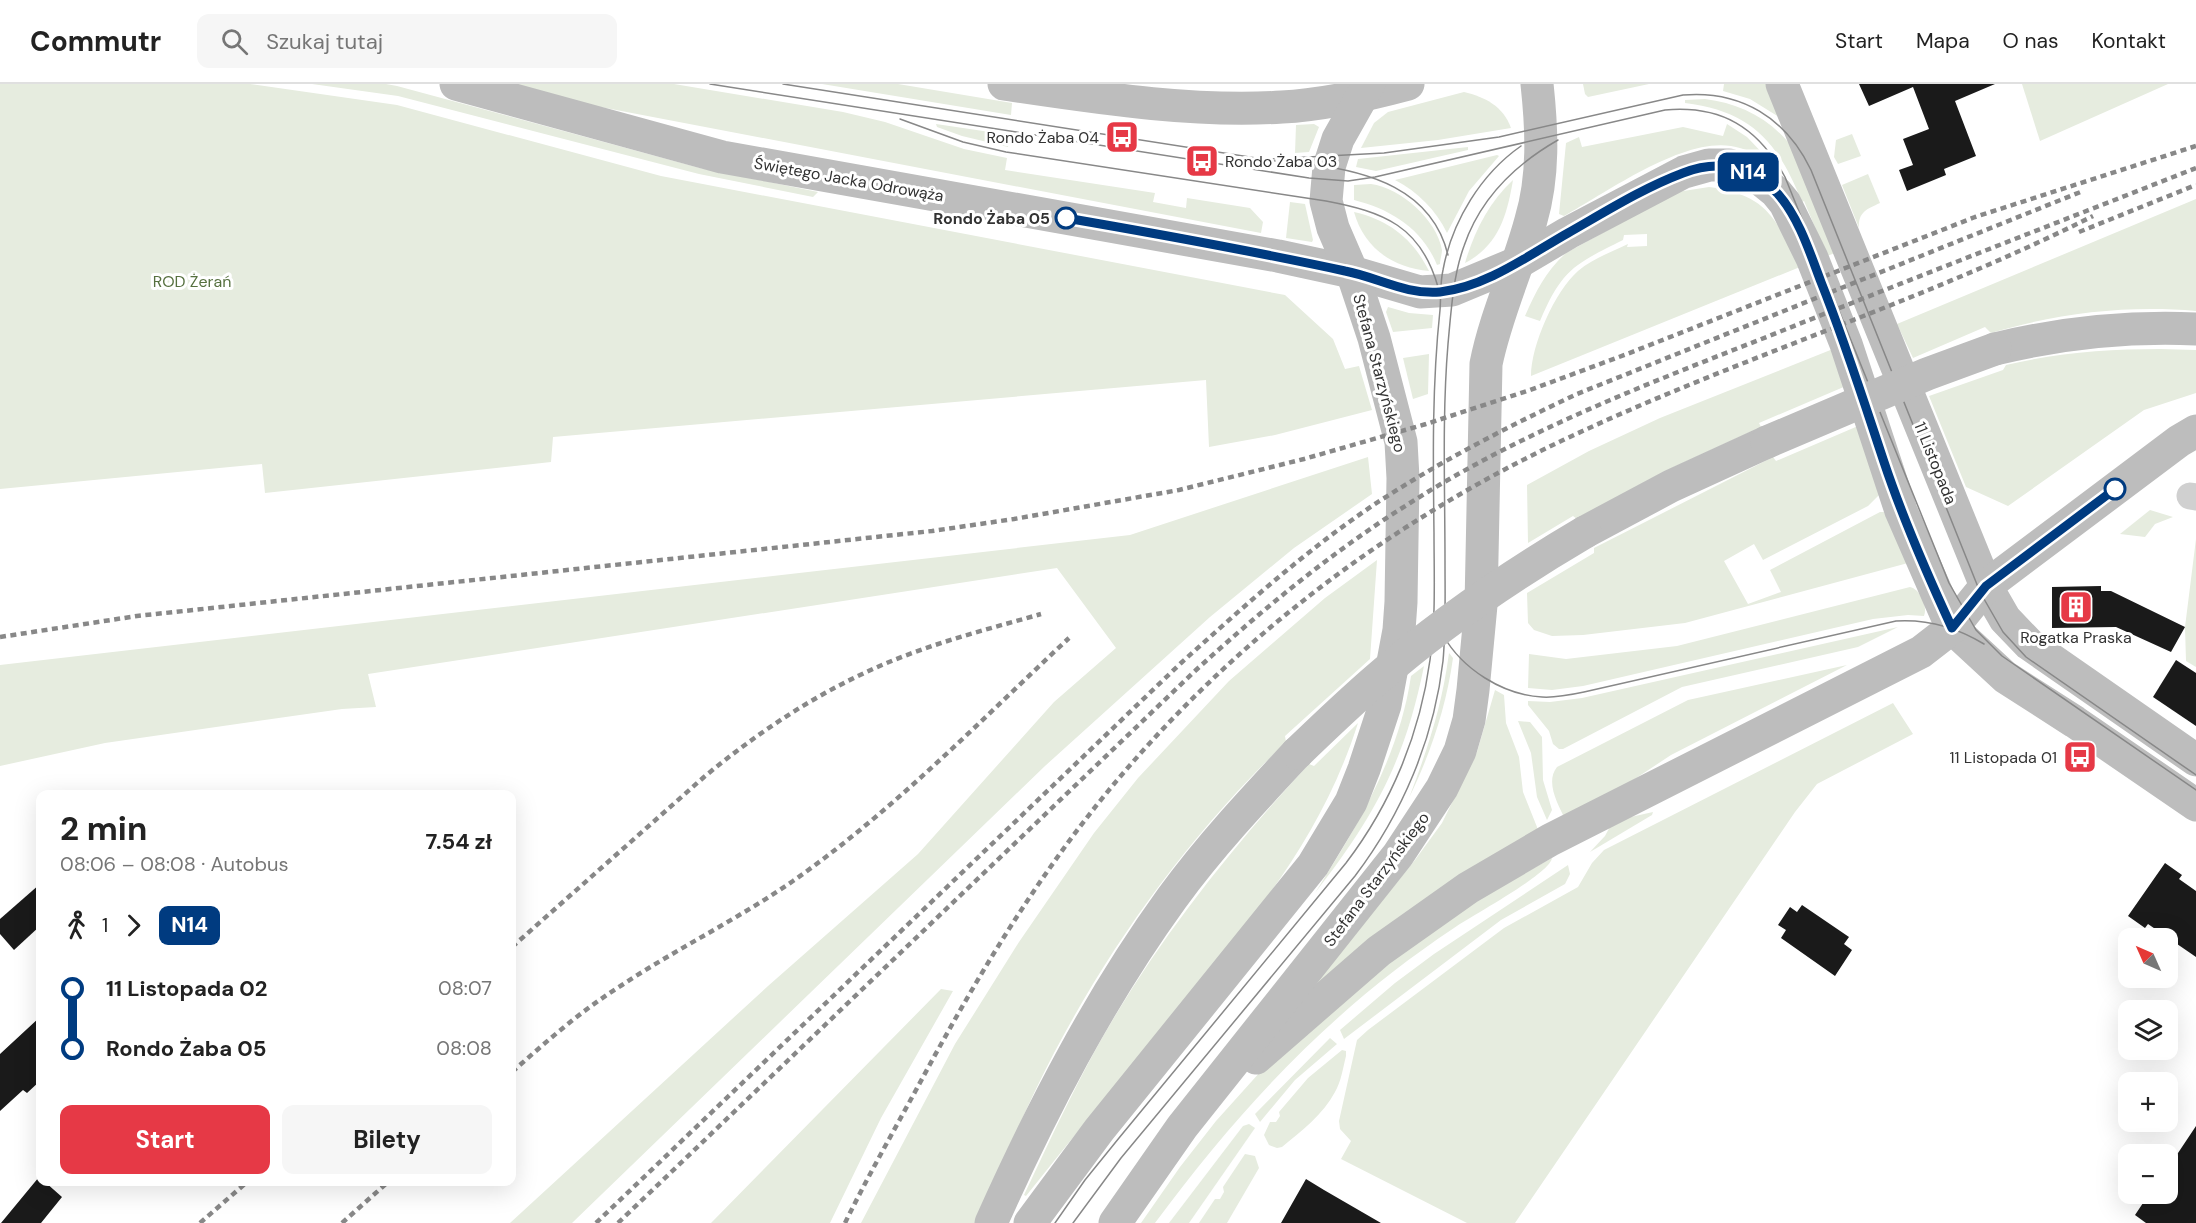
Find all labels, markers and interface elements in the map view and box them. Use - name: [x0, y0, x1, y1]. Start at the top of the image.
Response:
- search box: [197, 14, 617, 68]
- text: Commutr: [30, 23, 161, 60]
- icon: search: [218, 25, 251, 58]
- text: Szukaj tutaj: [266, 27, 383, 56]
- text: Start: [1835, 27, 1883, 55]
- text: Mapa: [1916, 27, 1970, 55]
- text: O nas: [2003, 27, 2058, 55]
- text: Kontakt: [2091, 27, 2166, 55]
- bus stop icon: Rondo Żaba 04: [1104, 119, 1140, 155]
- place label: Rondo Żaba 04: [987, 127, 1099, 148]
- bus stop icon: Rondo Żaba 03: [1184, 143, 1220, 179]
- place label: Rondo Żaba 03: [1225, 151, 1337, 172]
- street label: Świętego Jacka Odrowąża: [752, 152, 945, 207]
- line badge: N14: [1714, 152, 1782, 191]
- text: N14: [1730, 158, 1766, 186]
- marker: Rondo Żaba 05: [1055, 207, 1077, 229]
- place label: Rondo Żaba 05: [933, 208, 1050, 229]
- park label: ROD Żerań: [153, 271, 231, 292]
- street label: Stefana Starzyńskiego: [1348, 292, 1411, 455]
- street label: 11 Listopada: [1909, 419, 1962, 508]
- unlabelled marker: [2104, 478, 2126, 500]
- building icon: Rogatka Praska: [2058, 589, 2094, 625]
- place label: Rogatka Praska: [2020, 627, 2132, 648]
- bus stop icon: 11 Listopada 01: [2062, 739, 2098, 775]
- place label: 11 Listopada 01: [1950, 747, 2057, 768]
- text: 2 min: [60, 807, 147, 850]
- street label: Stefana Starzyńskiego: [1319, 808, 1434, 951]
- text: 7.54 zł: [426, 827, 492, 856]
- text: 08:06 – 08:08 · Autobus: [60, 851, 288, 877]
- icon: walk: [60, 909, 93, 942]
- icon: forward: [117, 909, 150, 942]
- text: N14: [171, 911, 208, 939]
- text: 1: [102, 912, 108, 938]
- north arrow: [2118, 928, 2178, 988]
- map controls: [2118, 928, 2178, 1204]
- text: 11 Listopada 02: [106, 974, 267, 1003]
- text: 08:07: [438, 975, 492, 1001]
- button: layers: [2118, 1000, 2178, 1060]
- text: Rondo Żaba 05: [106, 1034, 266, 1063]
- text: 08:08: [436, 1035, 492, 1061]
- button: +: [2118, 1072, 2178, 1132]
- button: Start: [60, 1105, 270, 1174]
- button: Bilety: [282, 1105, 492, 1174]
- button: −: [2118, 1144, 2178, 1204]

